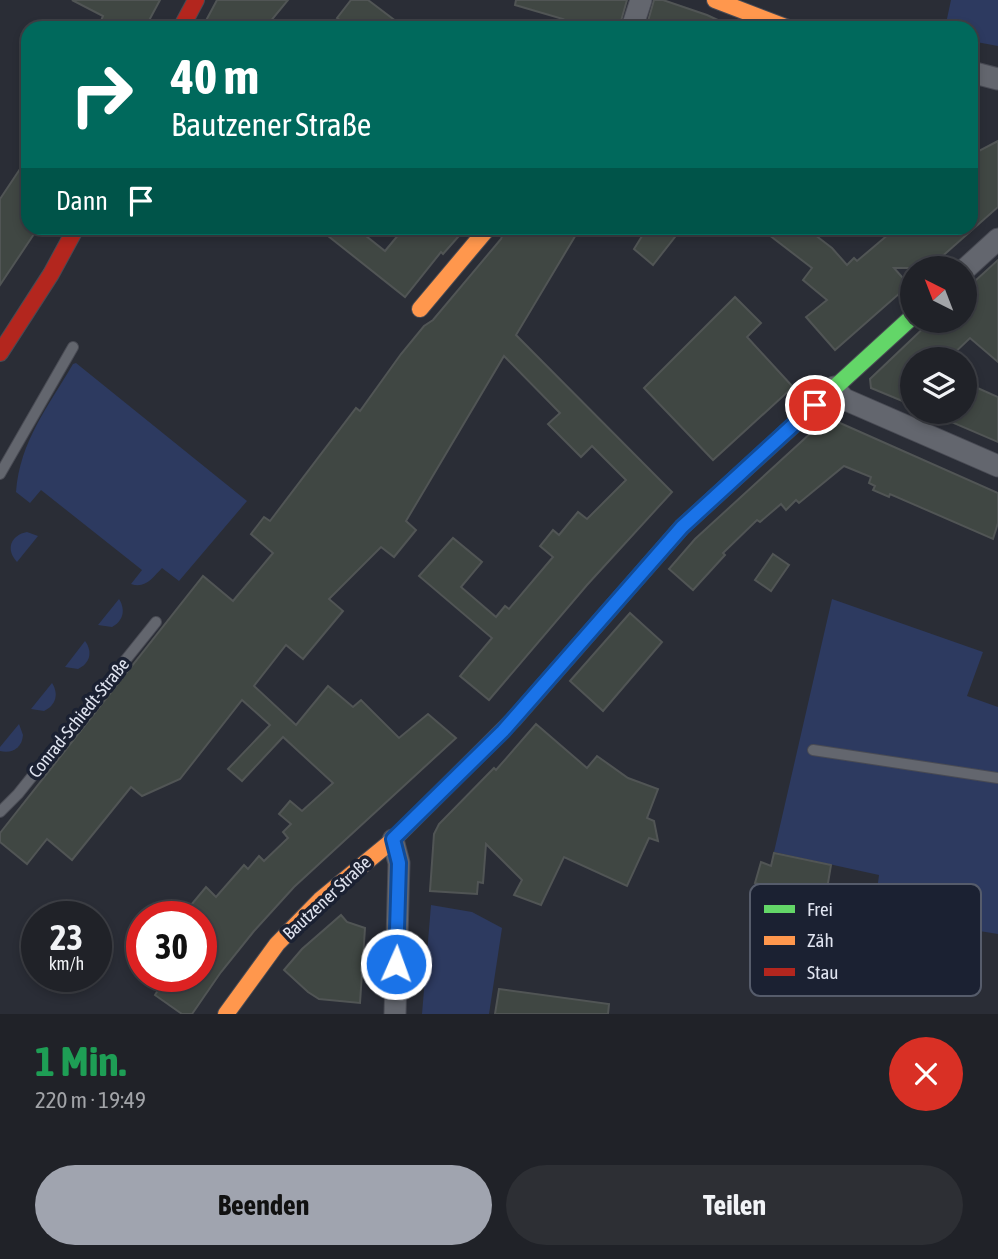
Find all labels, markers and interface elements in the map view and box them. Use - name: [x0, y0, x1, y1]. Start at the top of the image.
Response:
- text: 40 m: [171, 48, 259, 104]
- icon: right: [56, 49, 147, 140]
- text: Bautzener Straße: [171, 106, 371, 143]
- icon: arrive: [122, 182, 160, 220]
- text: Dann: [56, 186, 108, 216]
- north arrow: [900, 256, 976, 332]
- map controls: [900, 256, 977, 424]
- button: layers: [900, 347, 977, 424]
- pin: [785, 375, 845, 435]
- icon: arrive: [796, 386, 834, 424]
- street label: Conrad-Schiedt-Straße: [24, 654, 133, 782]
- street label: Bautzener Straße: [278, 852, 375, 944]
- legend: [750, 884, 981, 996]
- text: Frei: [807, 898, 833, 920]
- speed limit sign: 30: [126, 901, 217, 992]
- text: 23: [50, 917, 83, 957]
- position arrow: [359, 927, 433, 1001]
- text: Zäh: [807, 929, 834, 951]
- text: km/h: [49, 953, 84, 974]
- text: Stau: [807, 961, 838, 983]
- text: 1 Min.: [35, 1037, 126, 1085]
- button: close: [889, 1037, 963, 1111]
- text: 220 m · 19:49: [35, 1087, 146, 1113]
- button: Beenden: [35, 1165, 492, 1245]
- button: Teilen: [506, 1165, 963, 1245]

